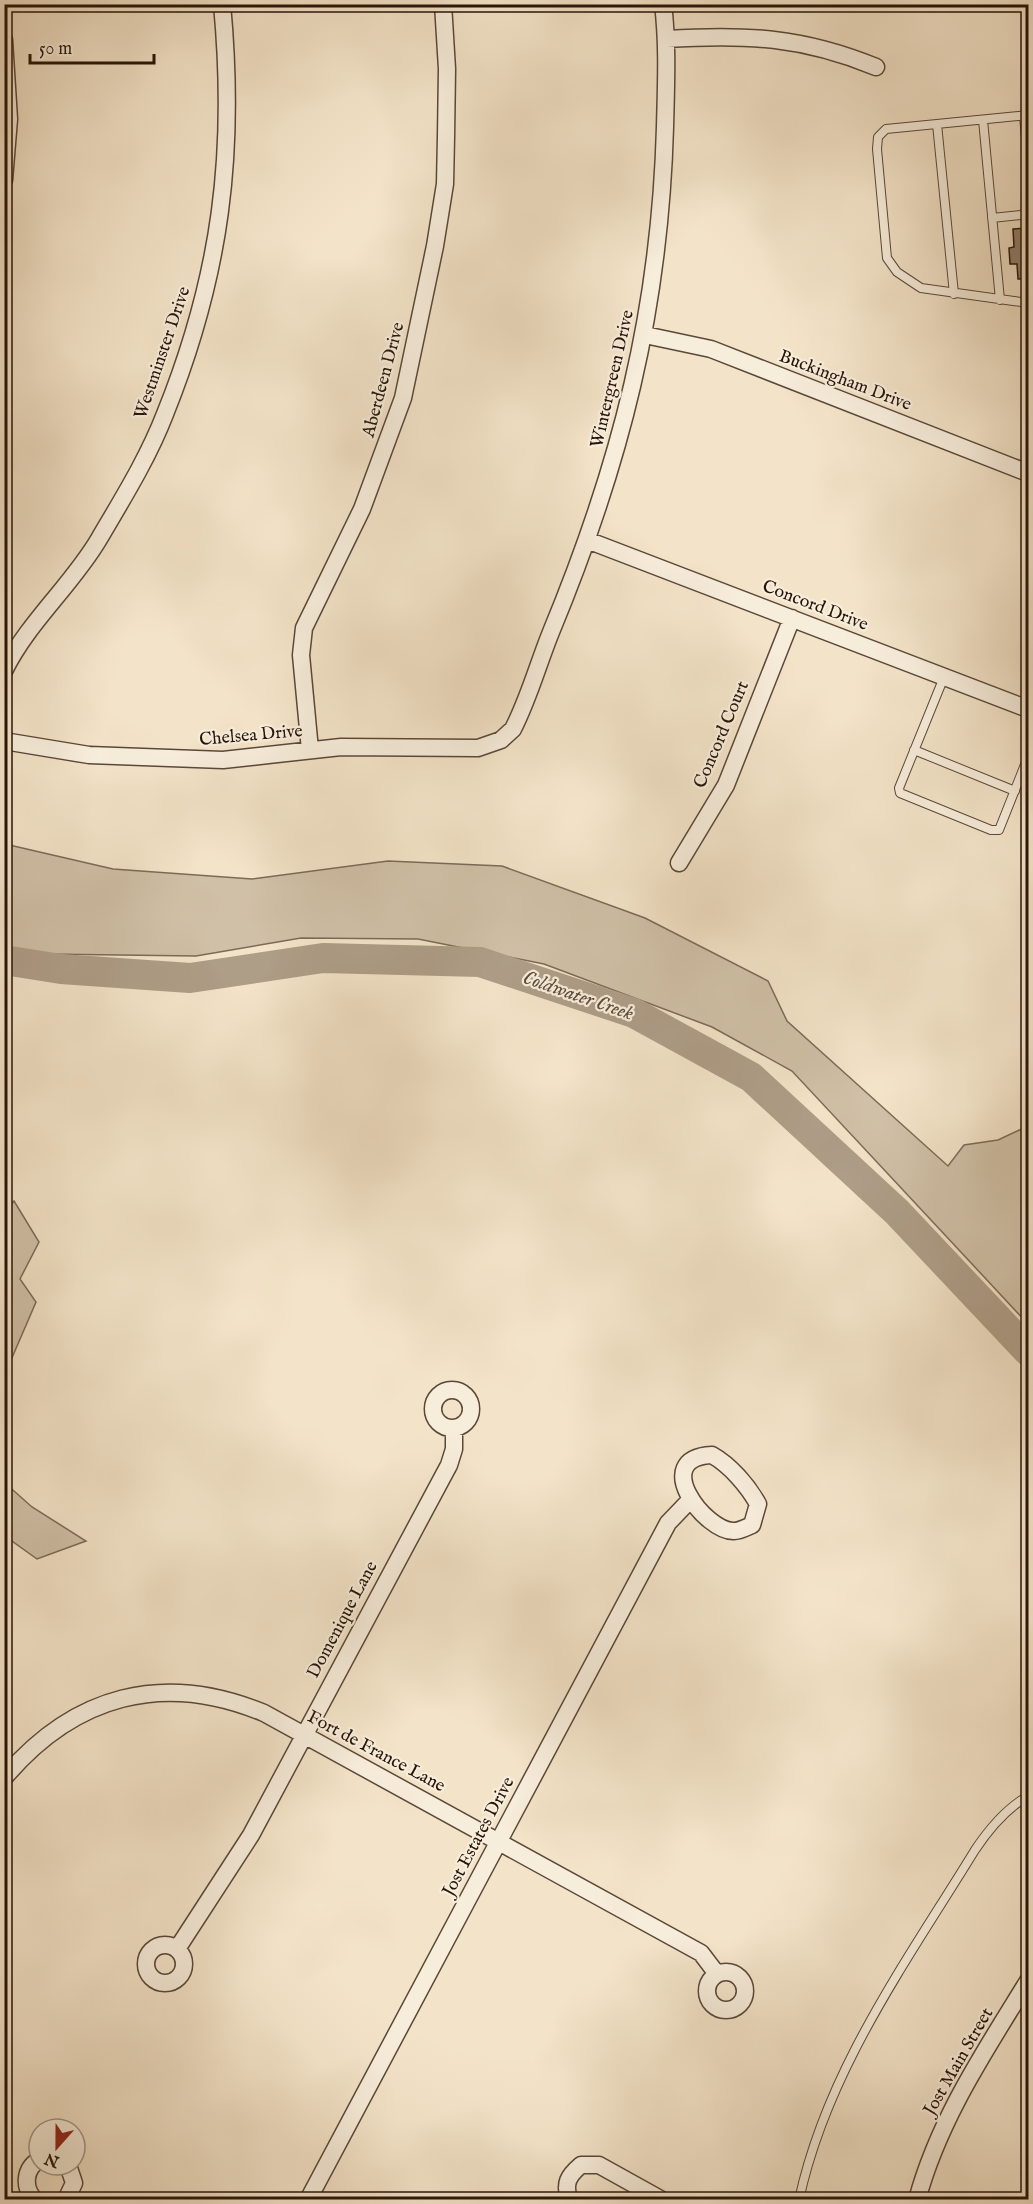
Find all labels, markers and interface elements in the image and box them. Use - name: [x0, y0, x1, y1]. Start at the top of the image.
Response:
- scale bar: [30, 27, 154, 65]
- text: 50 m: [39, 38, 72, 61]
- street label: Westminster Drive: [130, 284, 196, 422]
- street label: Wintergreen Drive: [586, 308, 640, 450]
- street label: Aberdeen Drive: [357, 320, 410, 441]
- street label: Buckingham Drive: [776, 345, 914, 417]
- street label: Concord Drive: [759, 575, 871, 637]
- street label: Concord Court: [689, 678, 755, 792]
- street label: Chelsea Drive: [198, 720, 304, 752]
- water label: Coldwater Creek: [519, 965, 637, 1027]
- street label: Domenique Lane: [302, 1557, 384, 1683]
- street label: Fort de France Lane: [303, 1706, 449, 1798]
- street label: Jost Estates Drive: [437, 1773, 520, 1903]
- street label: Jost Main Street: [918, 2004, 999, 2122]
- north arrow: [27, 2117, 87, 2177]
- text: N: [42, 2147, 63, 2171]

